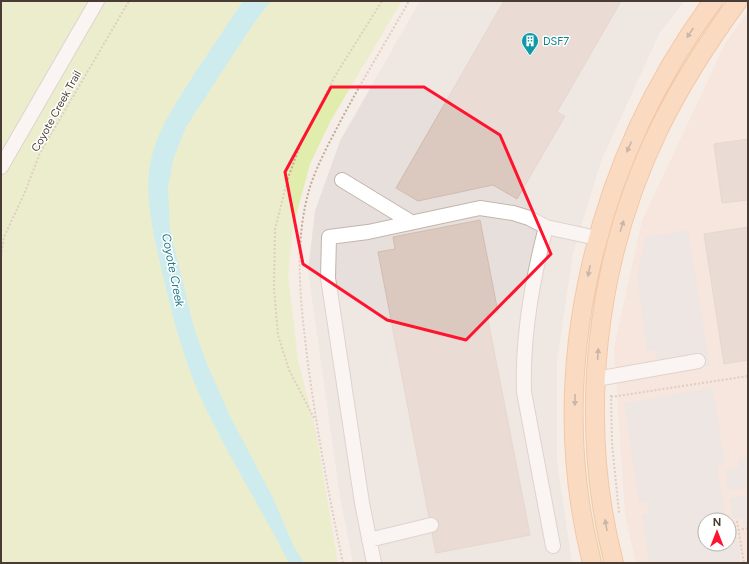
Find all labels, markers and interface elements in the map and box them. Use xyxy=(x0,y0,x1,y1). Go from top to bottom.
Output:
one-way arrow xyxy=(686,28,694,38)
building icon: DSF7 xyxy=(520,31,540,56)
place label: DSF7 xyxy=(543,35,569,48)
street label: Coyote Creek Trail xyxy=(29,68,84,154)
one-way arrow xyxy=(625,141,632,153)
one-way arrow xyxy=(619,220,625,232)
water label: Coyote Creek xyxy=(159,232,187,309)
one-way arrow xyxy=(586,265,592,277)
one-way arrow xyxy=(595,348,602,360)
one-way arrow xyxy=(572,394,578,407)
north arrow xyxy=(697,512,737,552)
text: N xyxy=(713,516,721,529)
one-way arrow xyxy=(603,519,609,531)

